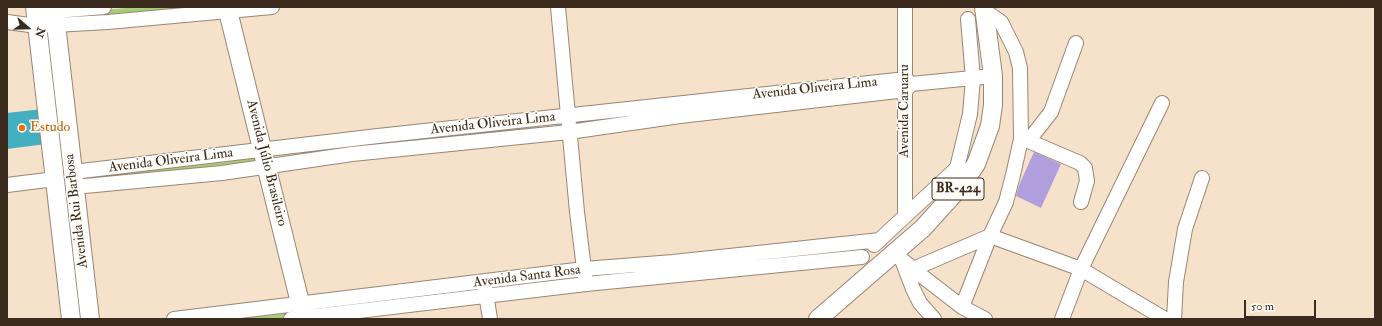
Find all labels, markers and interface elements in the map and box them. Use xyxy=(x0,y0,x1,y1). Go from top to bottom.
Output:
north arrow xyxy=(8,8,48,48)
text: N xyxy=(32,25,48,39)
street label: Avenida Caruaru xyxy=(897,64,913,158)
street label: Avenida Oliveira Lima xyxy=(752,74,878,104)
street label: Avenida Júlio Brasileiro xyxy=(242,98,290,228)
street label: Avenida Oliveira Lima xyxy=(430,109,556,139)
place label: Estudo xyxy=(30,120,70,136)
marker: Estudo xyxy=(17,123,27,133)
street label: Avenida Oliveira Lima xyxy=(108,145,234,177)
street label: Avenida Rui Barbosa xyxy=(62,153,92,269)
road number: BR-424 xyxy=(932,178,984,200)
street label: Avenida Santa Rosa xyxy=(472,262,582,292)
scale bar xyxy=(1246,292,1318,318)
text: 50 m xyxy=(1251,299,1274,314)

